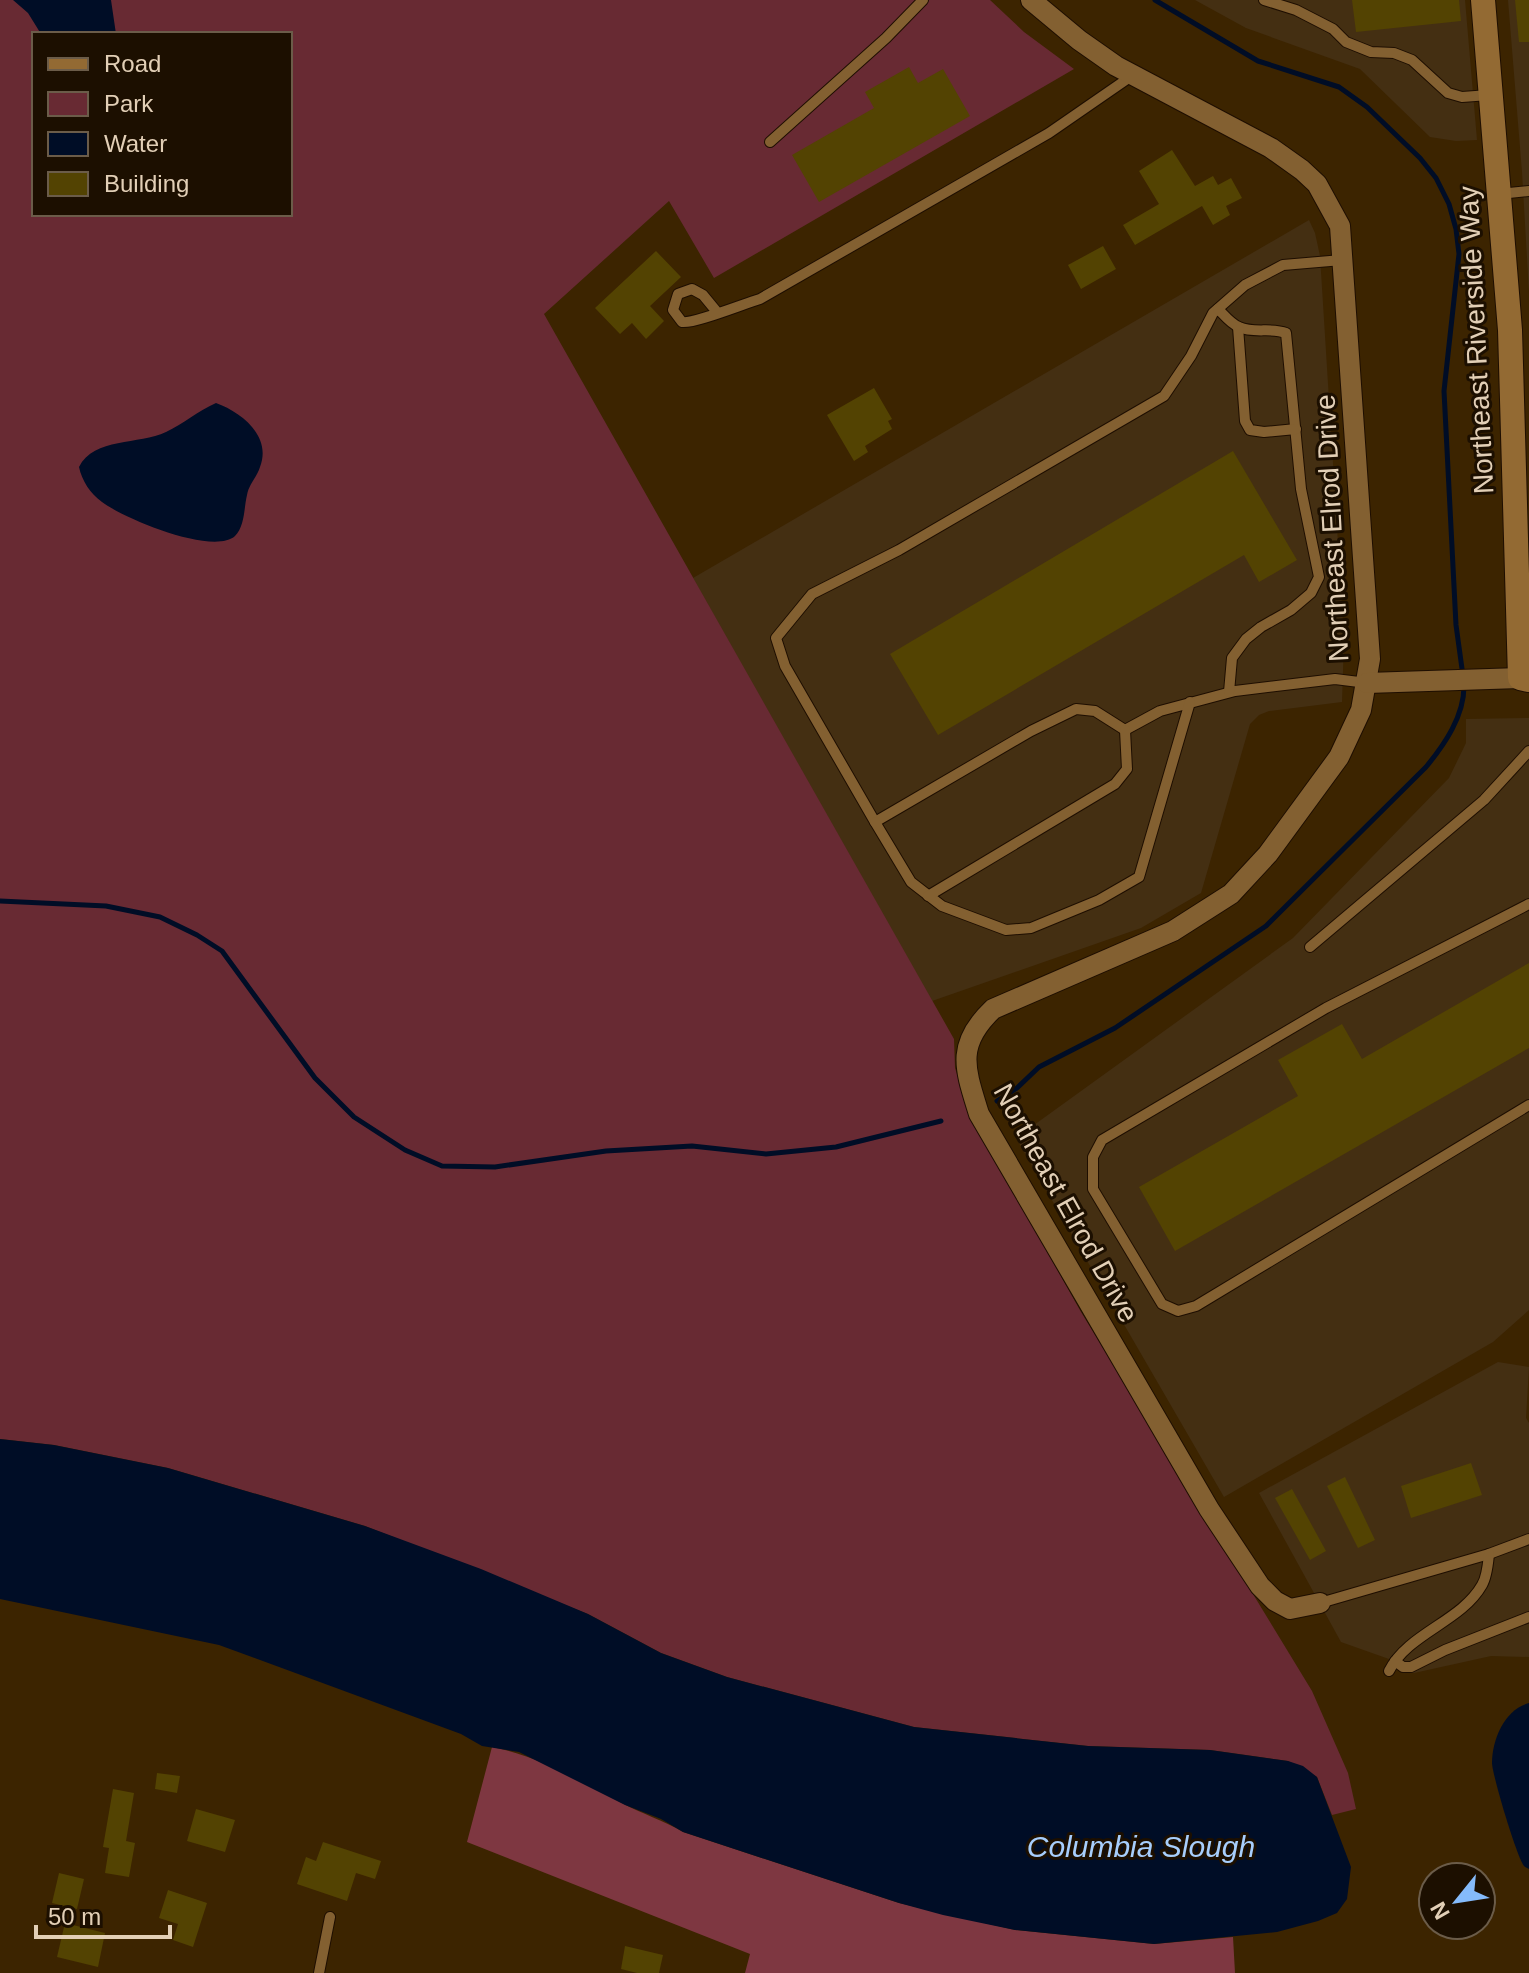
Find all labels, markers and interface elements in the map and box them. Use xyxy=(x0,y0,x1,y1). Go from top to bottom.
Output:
legend xyxy=(32,32,292,216)
text: Road xyxy=(104,50,161,77)
text: Park xyxy=(104,90,154,117)
text: Water xyxy=(104,130,167,157)
text: Building xyxy=(104,170,189,197)
street label: Northeast Riverside Way xyxy=(1452,185,1500,495)
street label: Northeast Elrod Drive xyxy=(1310,394,1354,662)
street label: Northeast Elrod Drive xyxy=(988,1078,1144,1328)
water label: Columbia Slough xyxy=(1027,1830,1255,1863)
north arrow xyxy=(1417,1861,1497,1941)
scale bar xyxy=(36,1889,170,1939)
text: N xyxy=(1425,1898,1455,1924)
text: 50 m xyxy=(48,1903,101,1930)

